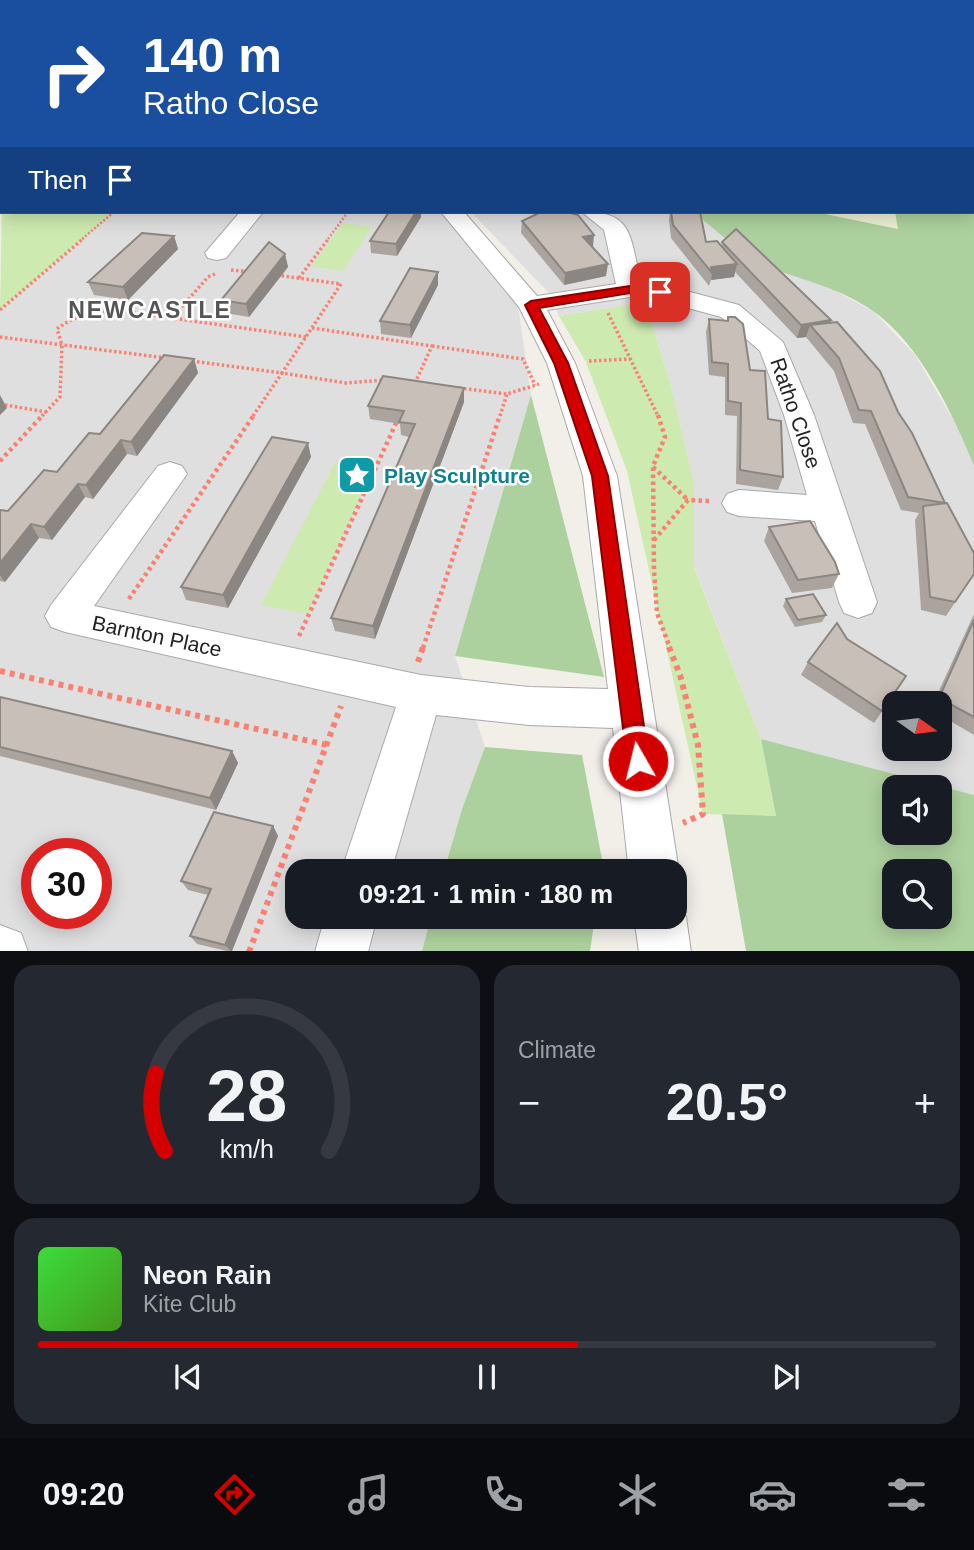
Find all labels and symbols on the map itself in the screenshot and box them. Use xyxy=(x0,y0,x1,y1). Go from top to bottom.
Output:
pin xyxy=(630,262,690,322)
district label: NEWCASTLE xyxy=(68,297,232,323)
street label: Ratho Close xyxy=(766,355,826,471)
place icon: Play Sculpture xyxy=(336,454,378,496)
place label: Play Sculpture xyxy=(384,464,530,487)
street label: Barnton Place xyxy=(90,611,224,661)
north arrow xyxy=(882,691,952,761)
position arrow xyxy=(601,724,675,798)
speed limit sign: 30 xyxy=(21,838,112,929)

